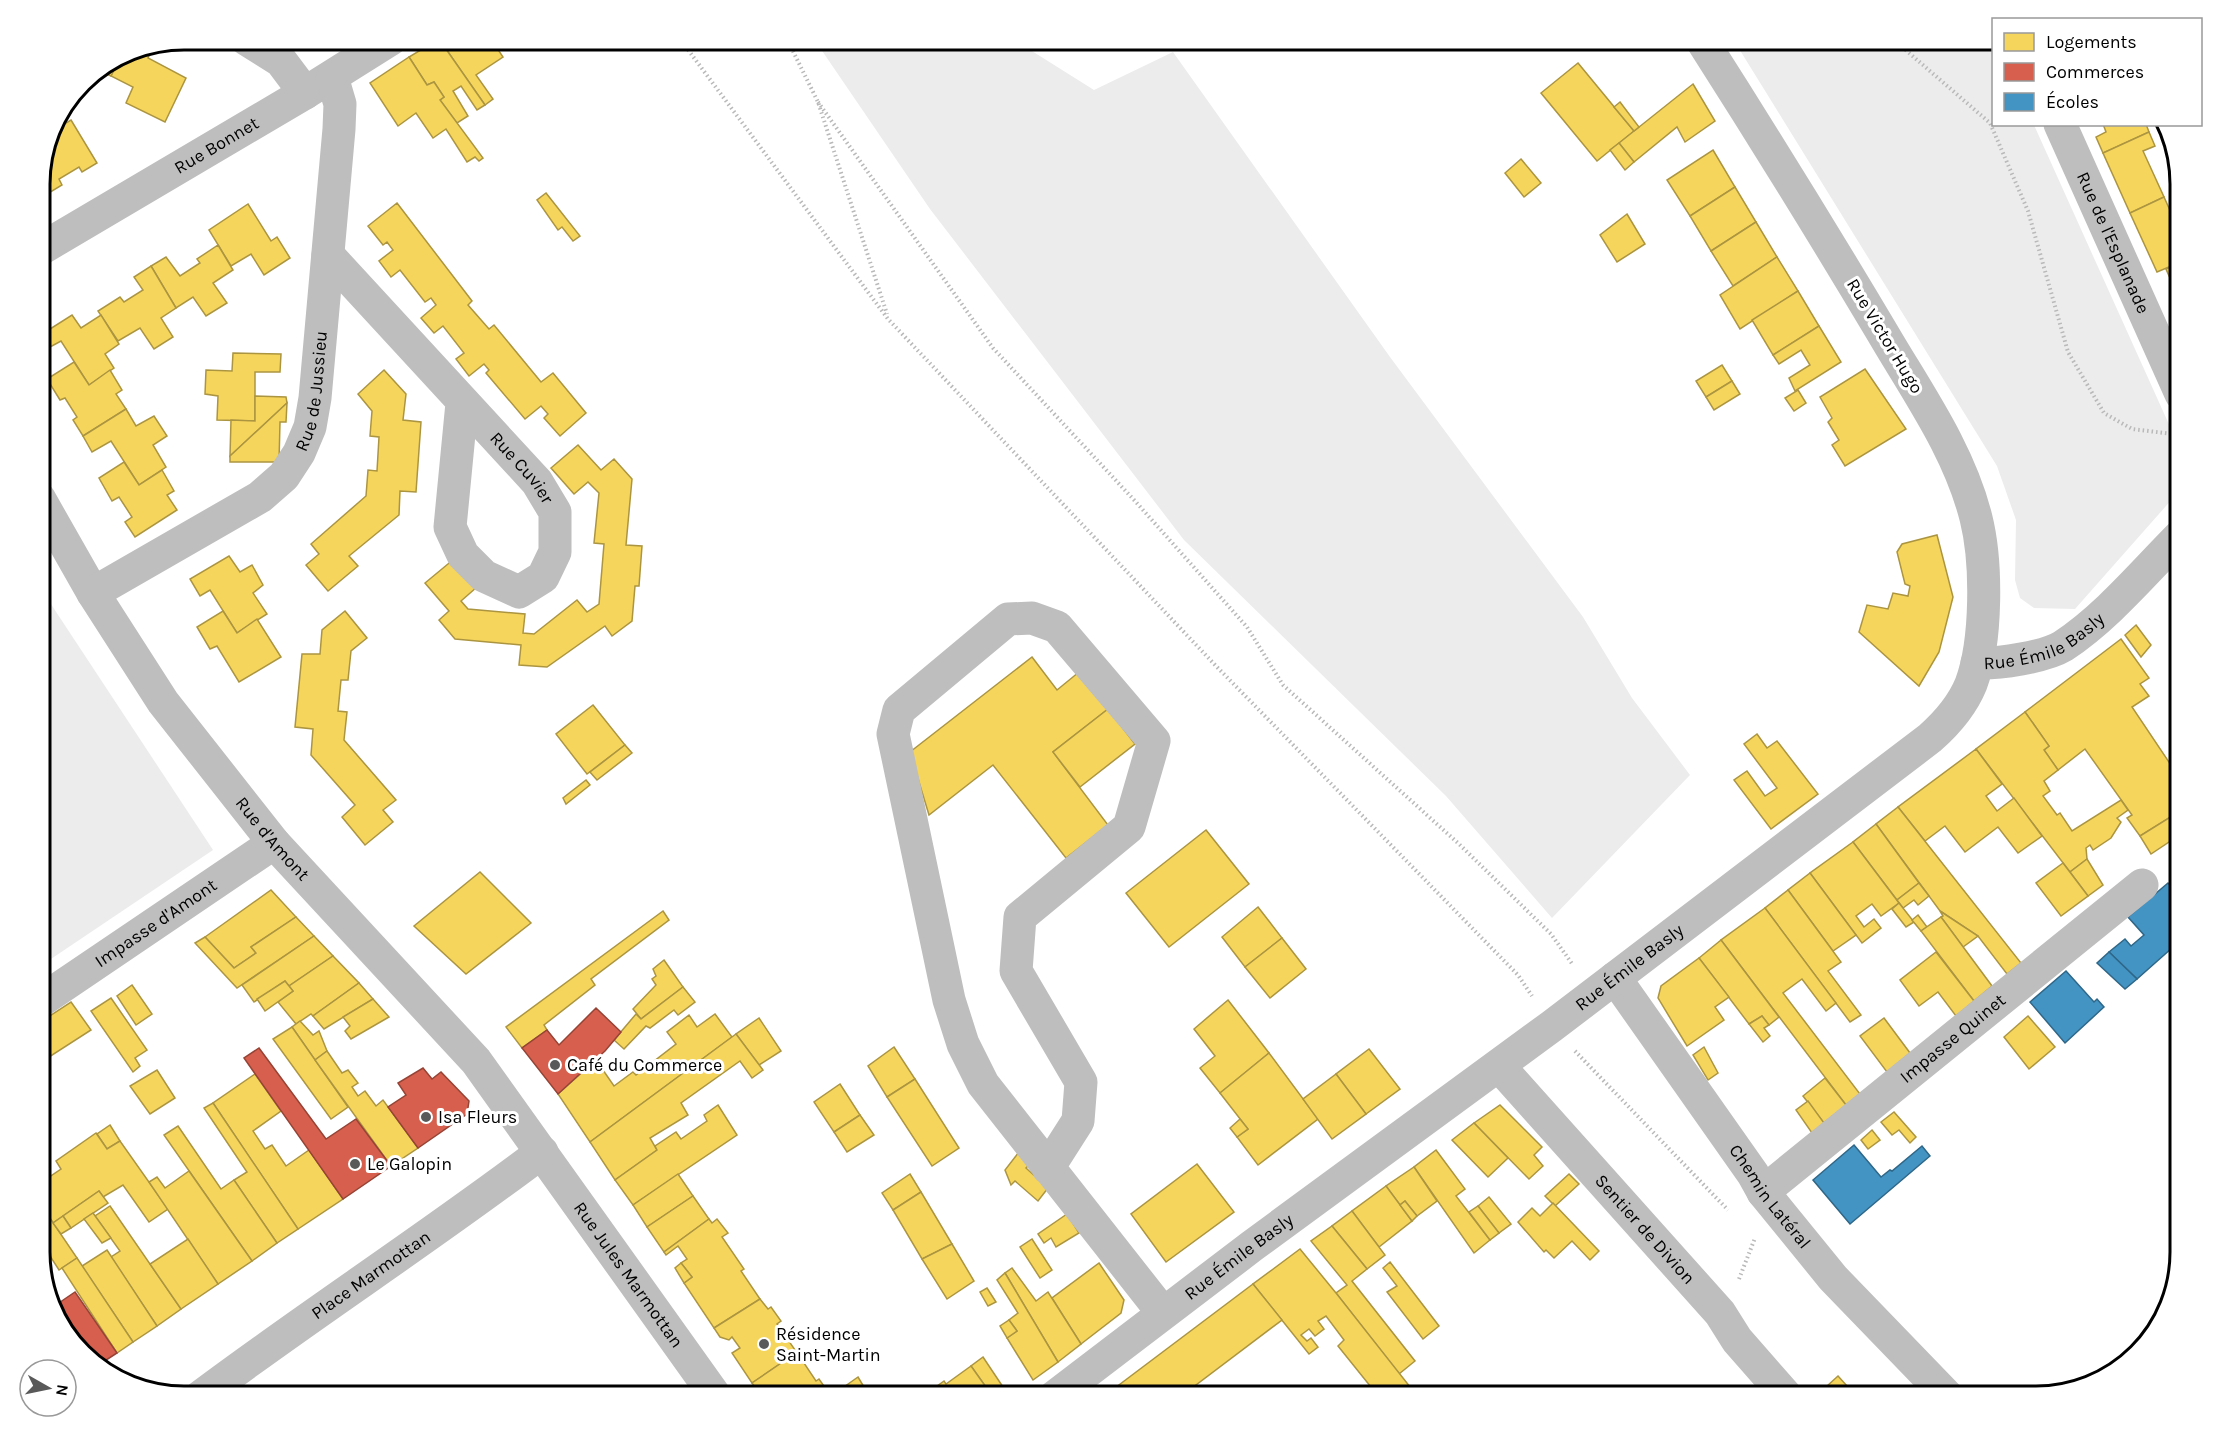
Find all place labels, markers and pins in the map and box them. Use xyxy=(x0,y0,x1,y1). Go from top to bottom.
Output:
place label: Café du Commerce xyxy=(567,1054,722,1076)
marker: Café du Commerce xyxy=(548,1058,562,1072)
place label: Isa Fleurs xyxy=(438,1106,517,1128)
marker: Isa Fleurs xyxy=(419,1110,433,1124)
place label: Le Galopin xyxy=(367,1153,452,1175)
marker: Le Galopin xyxy=(348,1157,362,1171)
place label: Résidence Saint-Martin xyxy=(776,1323,881,1366)
marker: Résidence Saint-Martin xyxy=(757,1337,771,1351)

